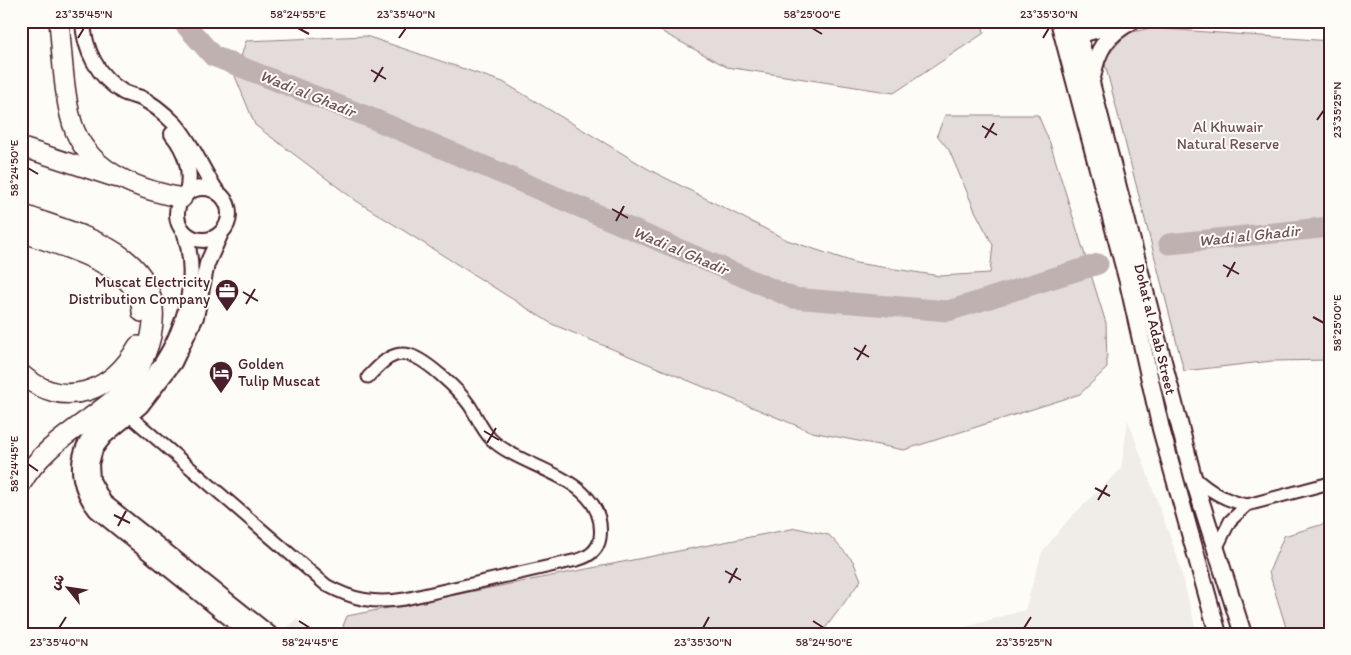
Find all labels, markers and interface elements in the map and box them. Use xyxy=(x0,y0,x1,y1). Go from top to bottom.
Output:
text: 23°35'45"N xyxy=(55,7,113,21)
text: 58°24'55"E xyxy=(270,7,326,21)
text: 23°35'40"N xyxy=(377,7,435,21)
text: 58°25'00"E xyxy=(783,7,841,21)
text: 23°35'30"N xyxy=(1020,7,1078,21)
water label: Wadi al Ghadir xyxy=(257,66,360,122)
text: 23°35'25"N xyxy=(1330,82,1344,138)
park label: Al Khuwair Natural Reserve xyxy=(1177,118,1279,153)
text: 58°24'50"E xyxy=(7,139,21,196)
water label: Wadi al Ghadir xyxy=(1198,221,1302,250)
water label: Wadi al Ghadir xyxy=(630,222,733,280)
street label: Dohat al Adab Street xyxy=(1130,262,1180,397)
place label: Muscat Electricity Distribution Company xyxy=(68,273,210,308)
office icon: Muscat Electricity Distribution Company xyxy=(214,278,240,312)
text: 58°25'00"E xyxy=(1330,294,1344,352)
place label: Golden Tulip Muscat xyxy=(238,355,321,390)
hotel icon: Golden Tulip Muscat xyxy=(208,360,234,394)
text: 58°24'45"E xyxy=(7,435,21,492)
north arrow xyxy=(42,562,92,612)
text: ش xyxy=(46,571,68,593)
text: 23°35'40"N xyxy=(30,635,88,649)
text: 58°24'45"E xyxy=(282,635,339,649)
text: 23°35'30"N xyxy=(674,635,732,649)
text: 58°24'50"E xyxy=(796,635,853,649)
text: 23°35'25"N xyxy=(996,635,1052,649)

